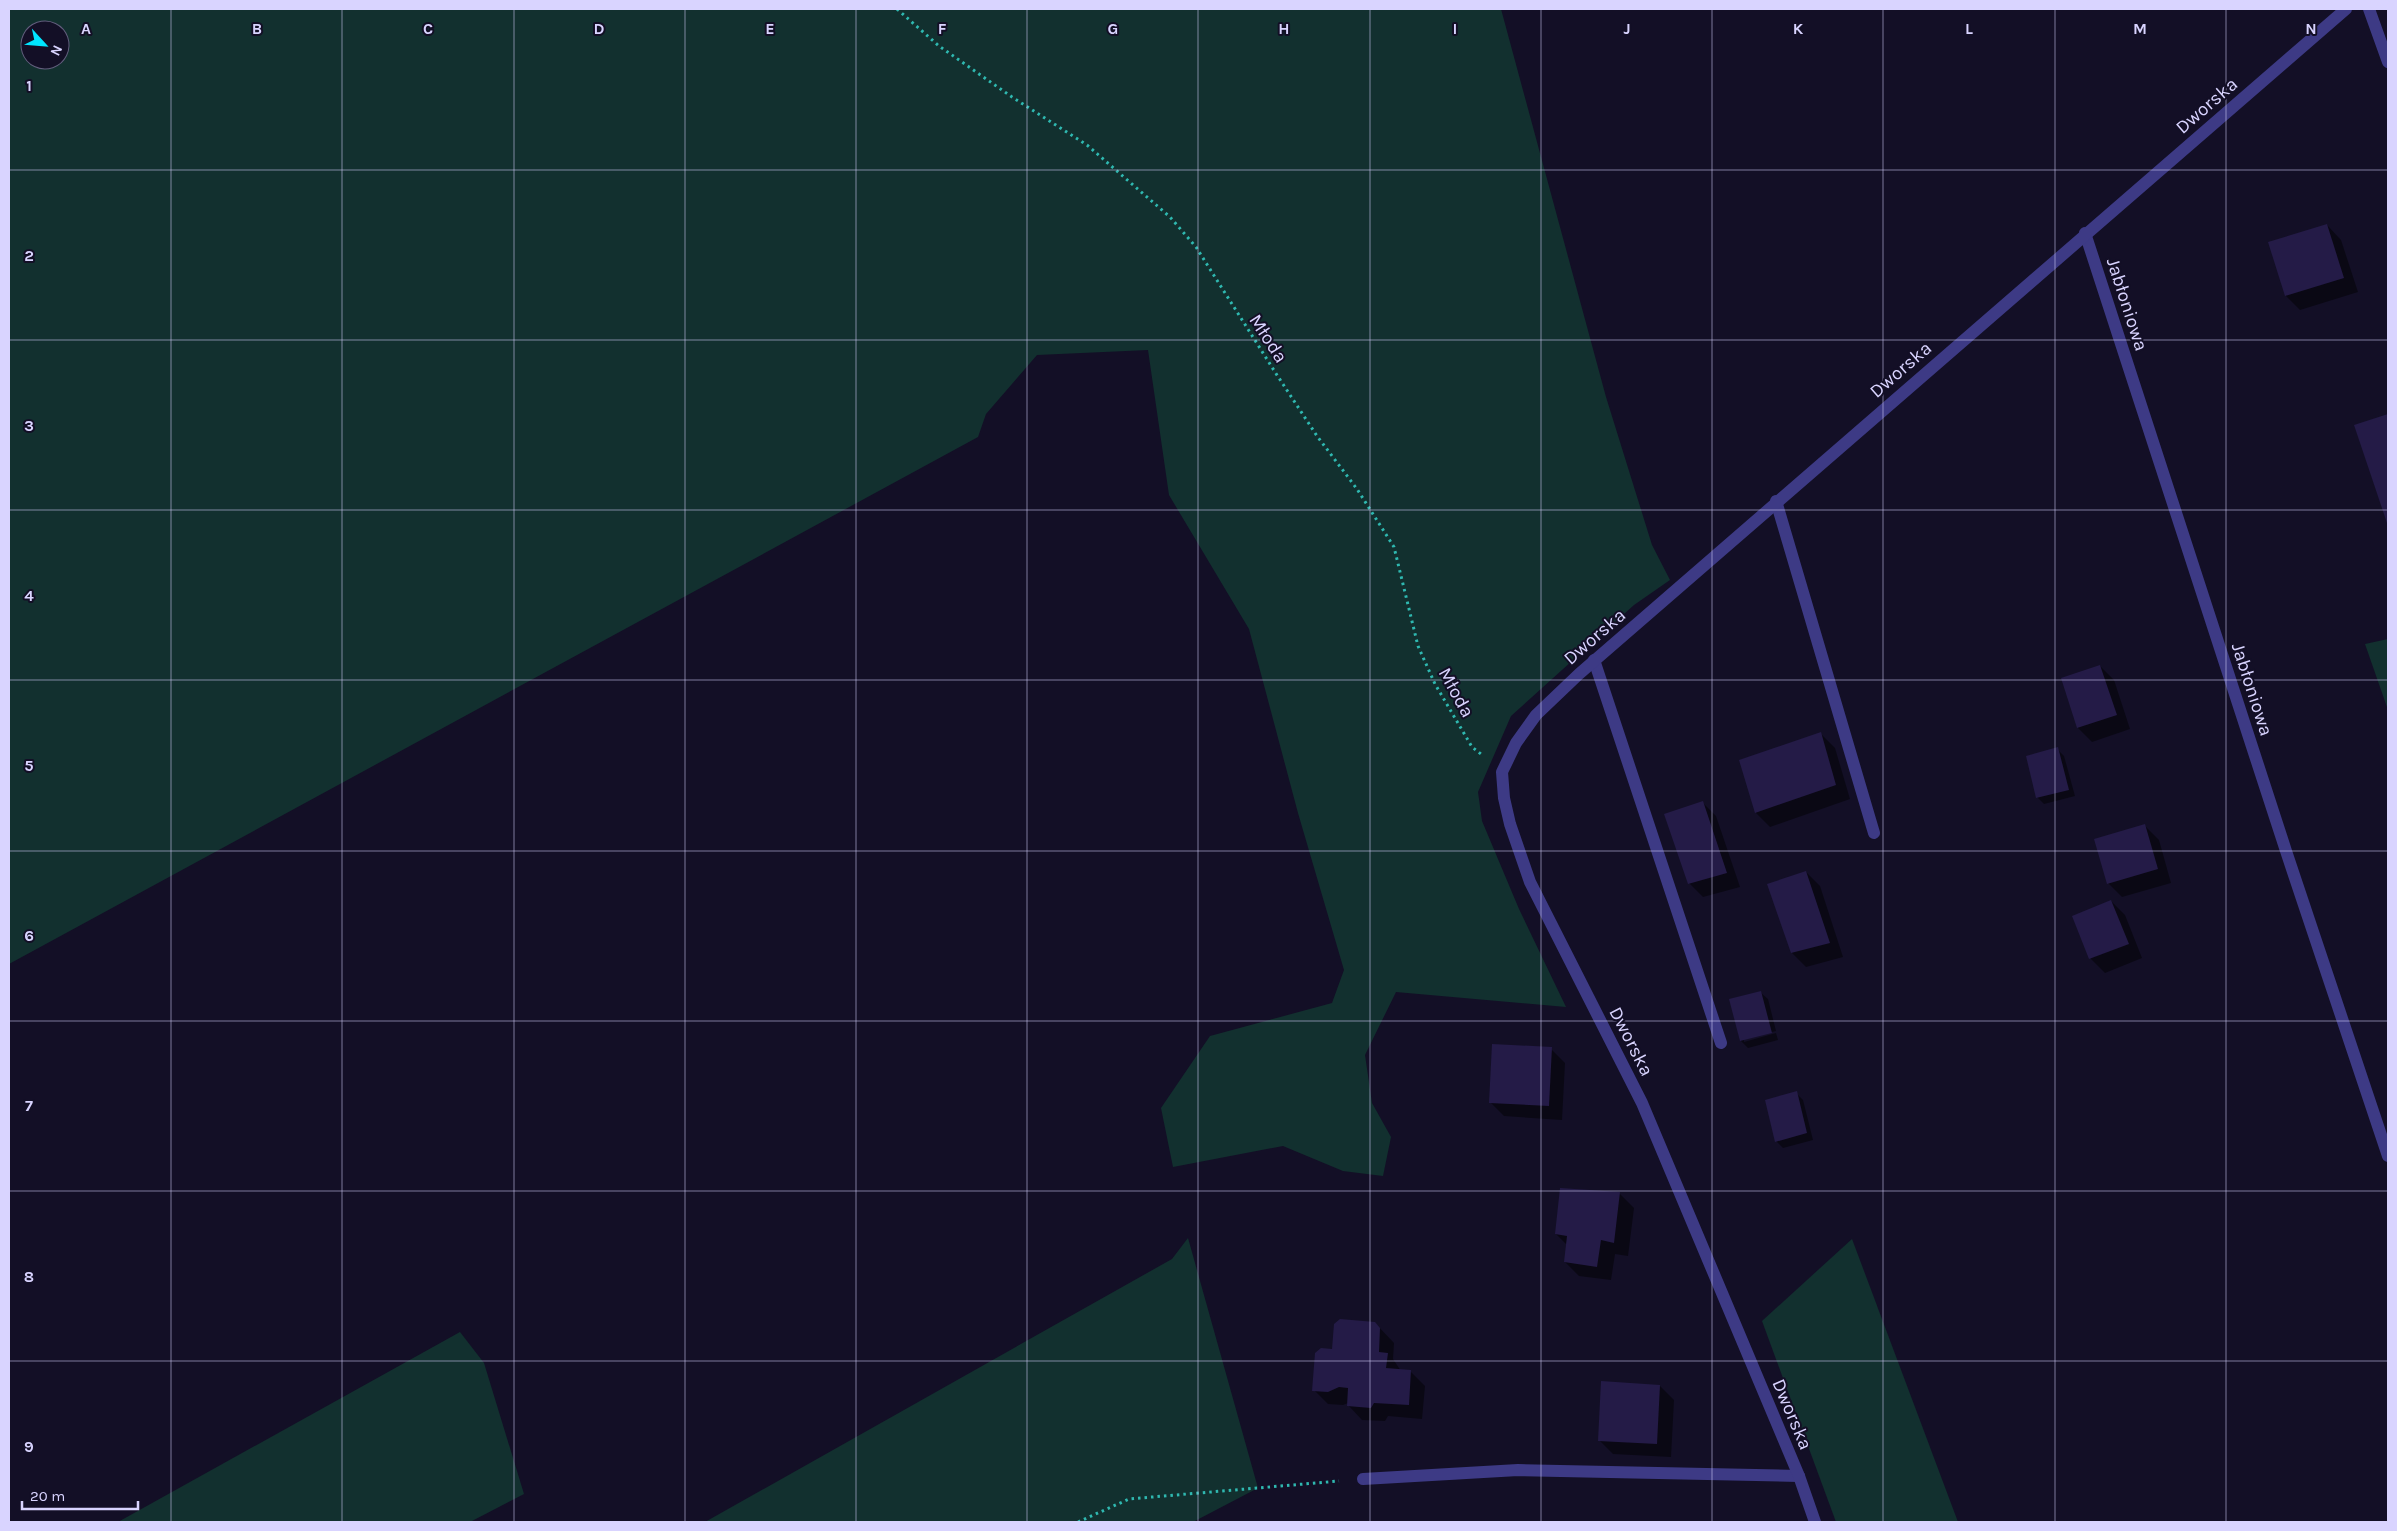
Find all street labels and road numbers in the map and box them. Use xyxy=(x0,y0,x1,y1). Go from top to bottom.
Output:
street label: Dworska xyxy=(2171,73,2242,139)
street label: Jabłoniowa xyxy=(2102,255,2152,354)
street label: Młoda xyxy=(1244,310,1292,367)
street label: Dworska xyxy=(1865,337,1936,403)
street label: Dworska xyxy=(1559,604,1630,670)
street label: Jabłoniowa xyxy=(2227,640,2277,739)
street label: Młoda xyxy=(1434,664,1479,721)
street label: Dworska xyxy=(1604,1003,1658,1080)
street label: Dworska xyxy=(1767,1376,1817,1453)

